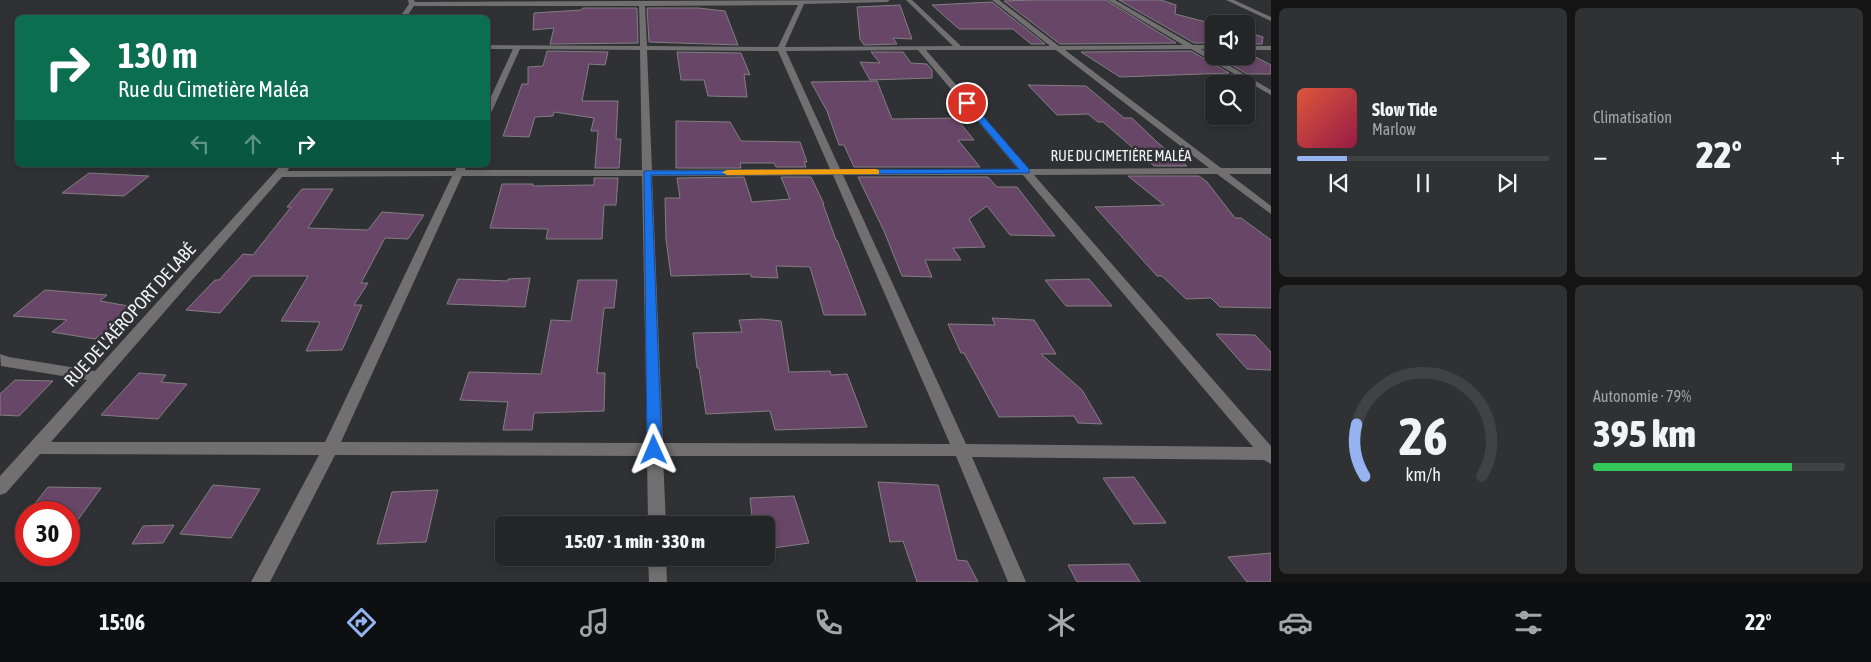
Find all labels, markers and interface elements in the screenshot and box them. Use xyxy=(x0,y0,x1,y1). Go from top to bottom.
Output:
map controls xyxy=(1205,15,1255,125)
button: sound xyxy=(1205,15,1255,65)
icon: right xyxy=(35,35,100,100)
text: 130 m xyxy=(118,35,197,75)
button: search xyxy=(1205,75,1255,125)
text: Rue du Cimetière Maléa xyxy=(118,76,309,102)
pin xyxy=(946,82,988,124)
icon: arrive xyxy=(953,89,981,117)
text: Slow Tide xyxy=(1372,98,1437,120)
text: Climatisation xyxy=(1593,108,1672,126)
text: Marlow xyxy=(1372,120,1416,138)
icon: left xyxy=(186,130,214,158)
icon: ahead xyxy=(239,130,267,158)
icon: right xyxy=(292,130,320,158)
text: 22° xyxy=(1696,133,1742,176)
text: − xyxy=(1593,139,1608,171)
text: + xyxy=(1830,139,1845,171)
street label: RUE DU CIMETIÈRE MALÉA xyxy=(1051,147,1192,164)
icon: previous xyxy=(1325,169,1353,197)
icon: pause xyxy=(1409,169,1437,197)
icon: next xyxy=(1493,169,1521,197)
street label: RUE DE L'AÉROPORT DE LABÉ xyxy=(60,238,200,391)
text: Autonomie · 79% xyxy=(1593,387,1691,405)
text: 26 xyxy=(1399,406,1447,466)
text: 395 km xyxy=(1593,412,1696,455)
position arrow xyxy=(627,423,679,475)
text: km/h xyxy=(1405,464,1441,485)
speed limit sign: 30 xyxy=(15,501,80,566)
text: 15:07 · 1 min · 330 m xyxy=(565,530,705,552)
icon: directions xyxy=(344,605,379,640)
icon: music xyxy=(577,605,612,640)
icon: phone xyxy=(811,605,846,640)
icon: climate xyxy=(1044,605,1079,640)
icon: car xyxy=(1278,605,1313,640)
icon: filters xyxy=(1511,605,1546,640)
text: 15:06 xyxy=(99,609,145,635)
text: 22° xyxy=(1745,609,1772,635)

